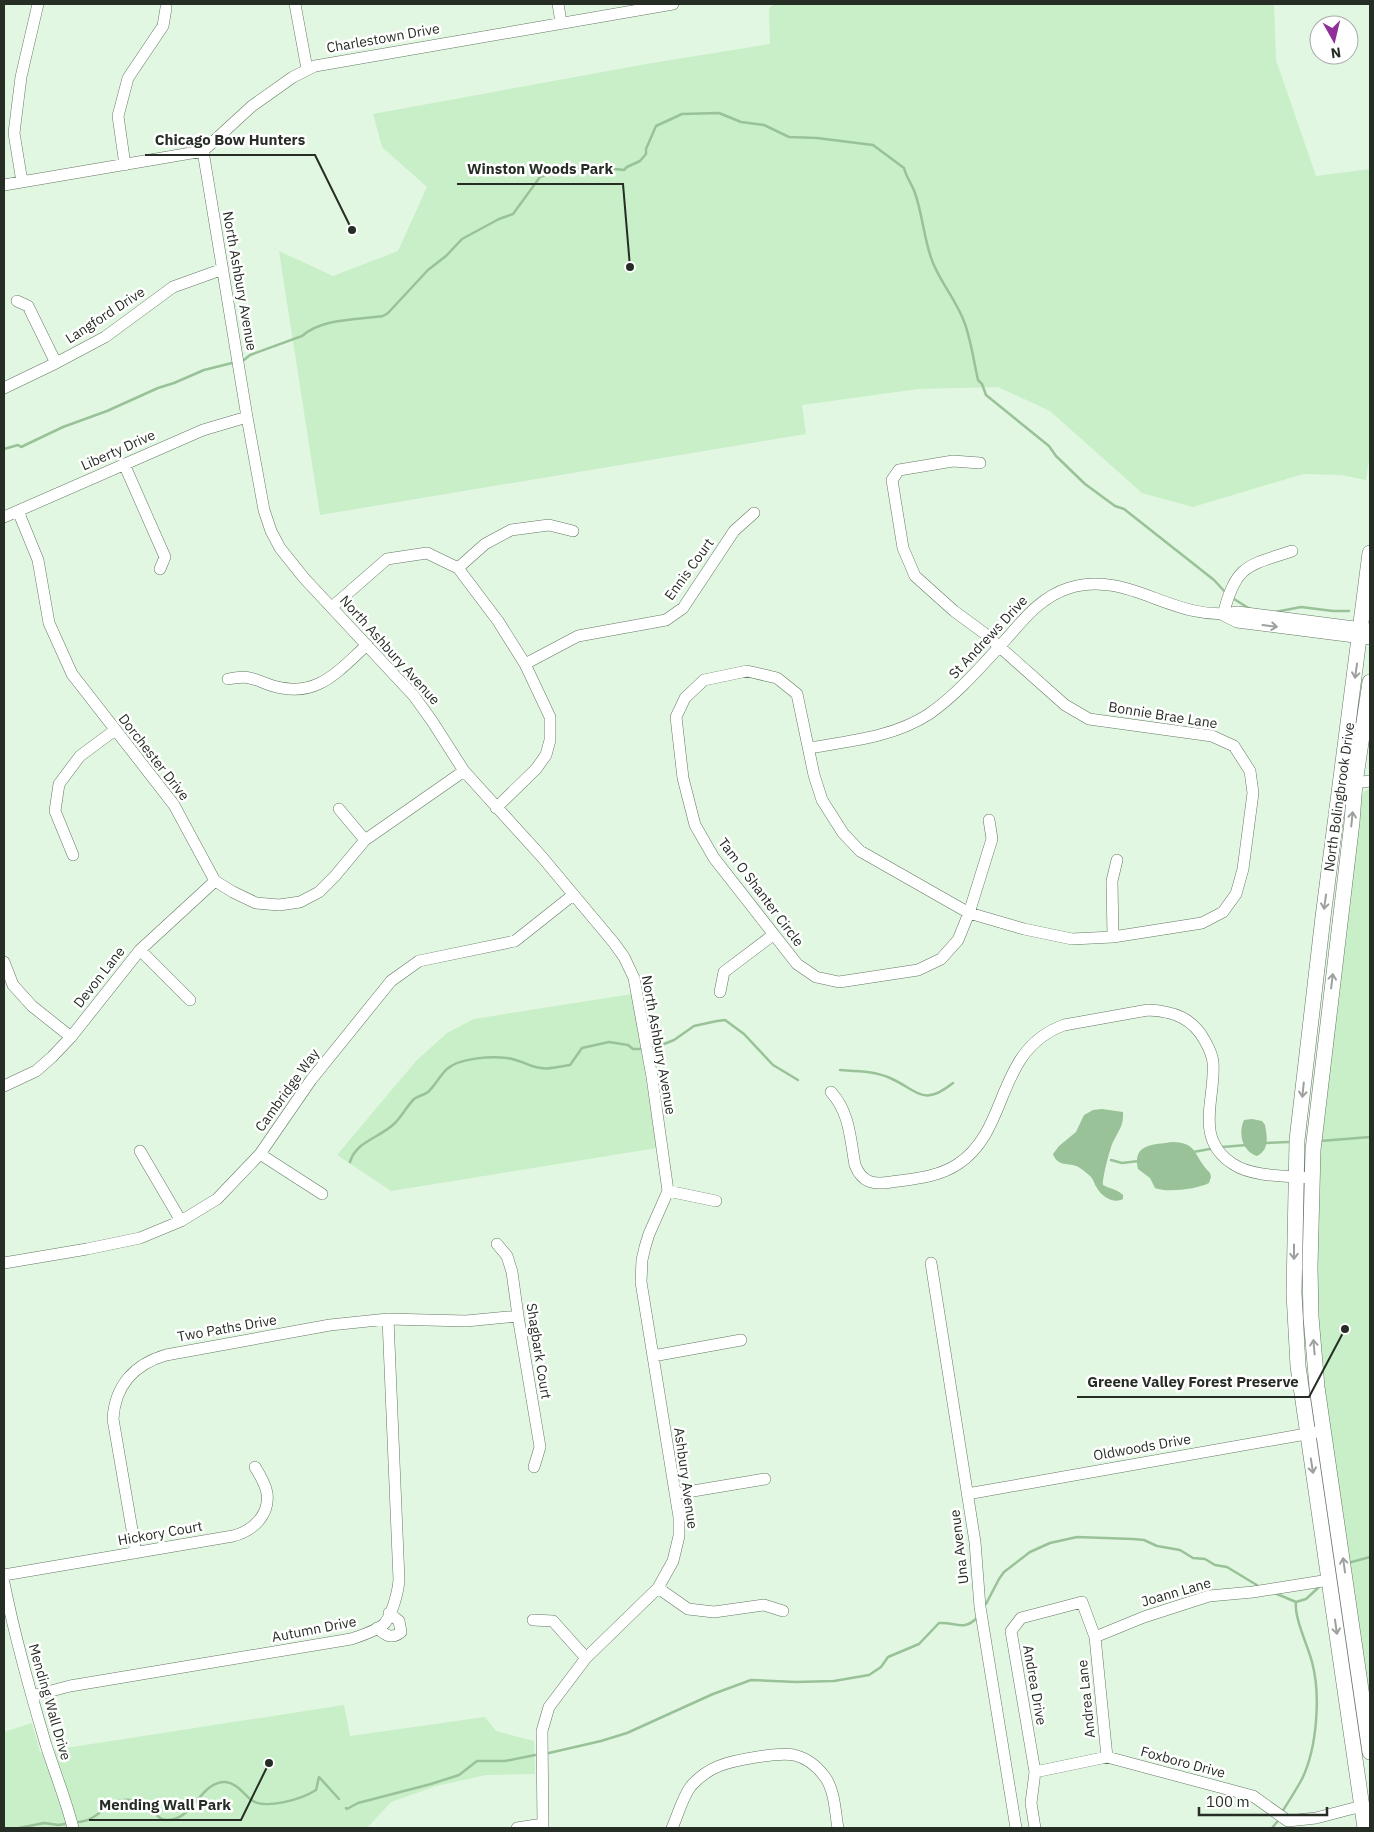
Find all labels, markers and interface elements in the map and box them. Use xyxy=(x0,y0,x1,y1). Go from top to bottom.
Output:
north arrow xyxy=(1309,15,1359,65)
street label: Charlestown Drive xyxy=(325,19,441,57)
text: N xyxy=(1330,43,1342,62)
callout: Chicago Bow Hunters xyxy=(145,125,315,155)
text: Chicago Bow Hunters xyxy=(155,130,306,149)
callout: Winston Woods Park xyxy=(457,154,623,184)
text: Winston Woods Park xyxy=(467,159,613,178)
street label: North Ashbury Avenue xyxy=(219,210,261,352)
street label: Langford Drive xyxy=(62,282,148,347)
street label: Liberty Drive xyxy=(78,426,158,474)
street label: Ennis Court xyxy=(660,534,718,604)
street label: North Ashbury Avenue xyxy=(336,591,444,709)
street label: St Andrews Drive xyxy=(945,591,1031,682)
one-way arrow xyxy=(1262,621,1278,631)
one-way arrow xyxy=(1351,662,1361,678)
street label: Bonnie Brae Lane xyxy=(1107,697,1219,733)
street label: Dorchester Drive xyxy=(115,710,194,804)
street label: North Bolingbrook Drive xyxy=(1320,721,1358,873)
one-way arrow xyxy=(1347,812,1357,828)
street label: Tam O Shanter Circle xyxy=(714,834,808,950)
one-way arrow xyxy=(1320,894,1330,910)
street label: Devon Lane xyxy=(69,942,129,1011)
one-way arrow xyxy=(1327,973,1337,989)
street label: North Ashbury Avenue xyxy=(638,974,680,1116)
street label: Cambridge Way xyxy=(251,1045,323,1135)
one-way arrow xyxy=(1298,1082,1308,1098)
one-way arrow xyxy=(1289,1244,1299,1260)
street label: Shagbark Court xyxy=(523,1302,555,1400)
street label: Two Paths Drive xyxy=(176,1310,278,1346)
one-way arrow xyxy=(1309,1340,1319,1356)
callout: Greene Valley Forest Preserve xyxy=(1077,1367,1309,1397)
text: Greene Valley Forest Preserve xyxy=(1087,1372,1299,1391)
street label: Ashbury Avenue xyxy=(670,1426,702,1530)
street label: Oldwoods Drive xyxy=(1092,1429,1193,1464)
one-way arrow xyxy=(1307,1458,1317,1474)
street label: Una Avenue xyxy=(945,1508,973,1585)
street label: Hickory Court xyxy=(116,1517,204,1549)
one-way arrow xyxy=(1338,1558,1348,1574)
street label: Joann Lane xyxy=(1139,1573,1213,1611)
street label: Autumn Drive xyxy=(270,1612,358,1646)
one-way arrow xyxy=(1331,1619,1341,1635)
street label: Mending Wall Drive xyxy=(25,1642,75,1763)
street label: Andrea Drive xyxy=(1019,1644,1051,1727)
street label: Andrea Lane xyxy=(1073,1659,1099,1739)
street label: Foxboro Drive xyxy=(1139,1742,1228,1782)
scale bar xyxy=(1199,1784,1326,1816)
callout: Mending Wall Park xyxy=(89,1790,241,1820)
text: 100 m xyxy=(1206,1792,1250,1811)
text: Mending Wall Park xyxy=(99,1795,231,1814)

